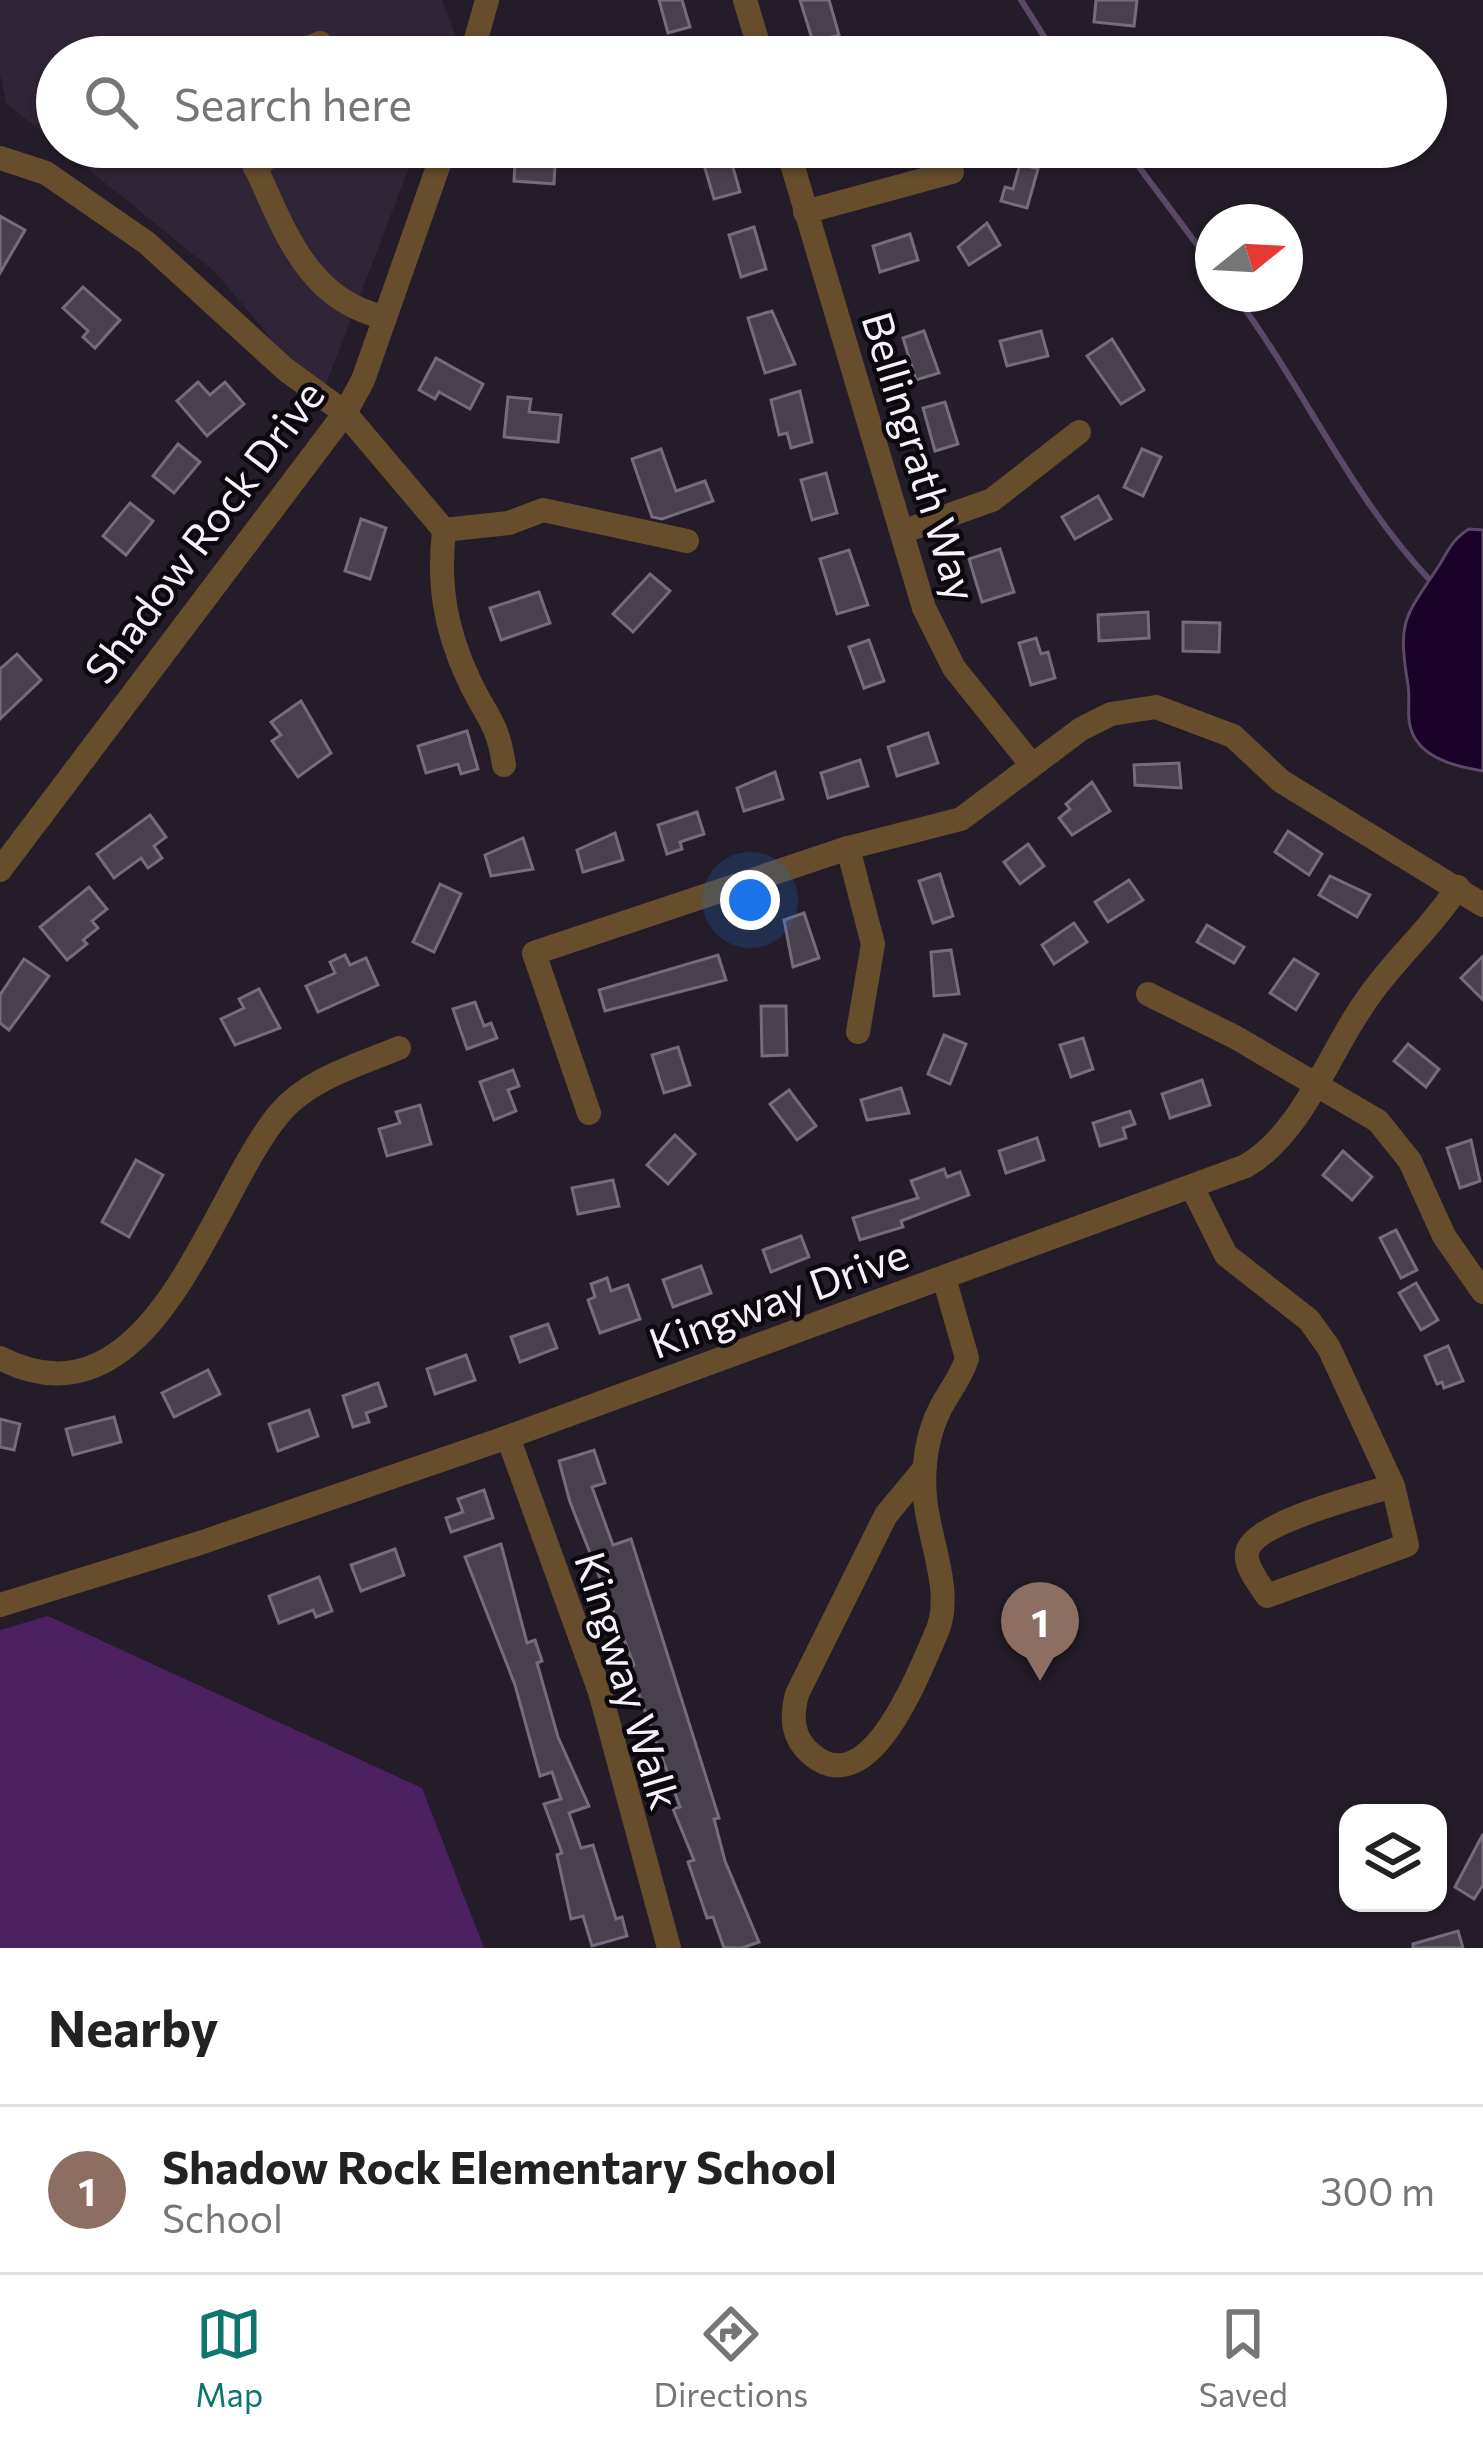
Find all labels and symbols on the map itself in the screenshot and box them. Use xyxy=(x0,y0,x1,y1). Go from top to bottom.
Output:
north arrow xyxy=(1195,204,1303,312)
street label: Bellingrath Way xyxy=(852,305,990,607)
street label: Shadow Rock Drive xyxy=(72,369,334,693)
your location xyxy=(720,870,780,930)
street label: Kingway Drive xyxy=(641,1226,915,1368)
street label: Kingway Walk xyxy=(565,1545,693,1815)
pin: 1 xyxy=(1001,1582,1079,1681)

